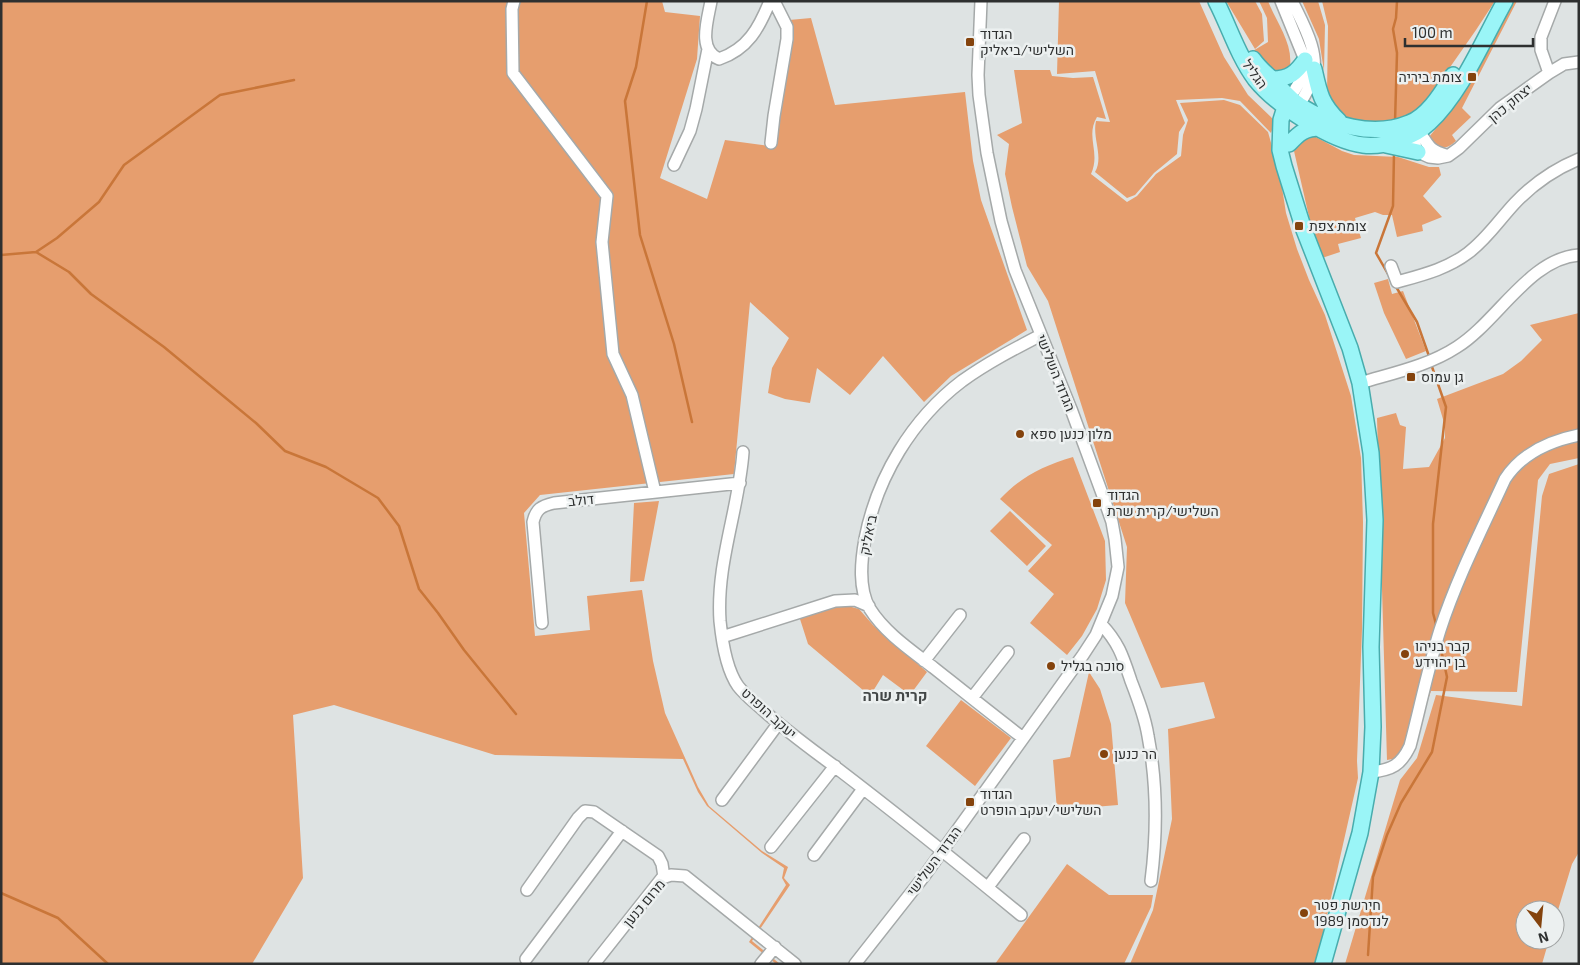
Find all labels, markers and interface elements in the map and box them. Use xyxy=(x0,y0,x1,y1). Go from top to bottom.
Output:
scale bar xyxy=(1405,15,1532,47)
text: 100 m xyxy=(1412,23,1453,41)
place label: הגדוד השלישי/ביאליק xyxy=(980,25,1074,58)
marker: הגדוד השלישי/ביאליק xyxy=(964,36,976,48)
street label: הגליל xyxy=(1239,56,1272,92)
place label: צומת ביריה xyxy=(1399,68,1462,85)
marker: צומת ביריה xyxy=(1466,71,1478,83)
street label: יצחק כהן xyxy=(1484,80,1535,126)
place label: צומת צפת xyxy=(1309,217,1367,234)
marker: צומת צפת xyxy=(1293,220,1305,232)
street label: הגדוד השלישי xyxy=(1033,332,1080,414)
place label: גן עמוס xyxy=(1421,368,1464,385)
marker: גן עמוס xyxy=(1405,371,1417,383)
place label: מלון כנען ספא xyxy=(1030,425,1112,442)
marker: מלון כנען ספא xyxy=(1014,428,1026,440)
place label: הגדוד השלישי/קרית שרת xyxy=(1107,486,1219,519)
street label: דולב xyxy=(567,490,595,509)
marker: הגדוד השלישי/קרית שרת xyxy=(1091,497,1103,509)
street label: ביאליק xyxy=(855,513,880,557)
place label: קבר בניהו בן יהוידע xyxy=(1415,637,1470,670)
marker: קבר בניהו בן יהוידע xyxy=(1399,648,1411,660)
place label: סוכה בגליל xyxy=(1061,657,1124,674)
marker: סוכה בגליל xyxy=(1045,660,1057,672)
street label: יעקב הופרט xyxy=(738,684,800,742)
district label: קרית שרה xyxy=(863,686,927,704)
place label: הר כנען xyxy=(1114,745,1157,762)
marker: הר כנען xyxy=(1098,748,1110,760)
place label: הגדוד השלישי/יעקב הופרט xyxy=(980,785,1102,818)
marker: הגדוד השלישי/יעקב הופרט xyxy=(964,796,976,808)
street label: הגדוד השלישי xyxy=(903,823,964,899)
street label: מרום כנען xyxy=(619,876,668,930)
place label: חירשת פטר לנדסמן 1989 xyxy=(1314,896,1389,929)
north arrow xyxy=(1515,900,1565,950)
marker: חירשת פטר לנדסמן 1989 xyxy=(1298,907,1310,919)
text: N xyxy=(1537,928,1551,948)

